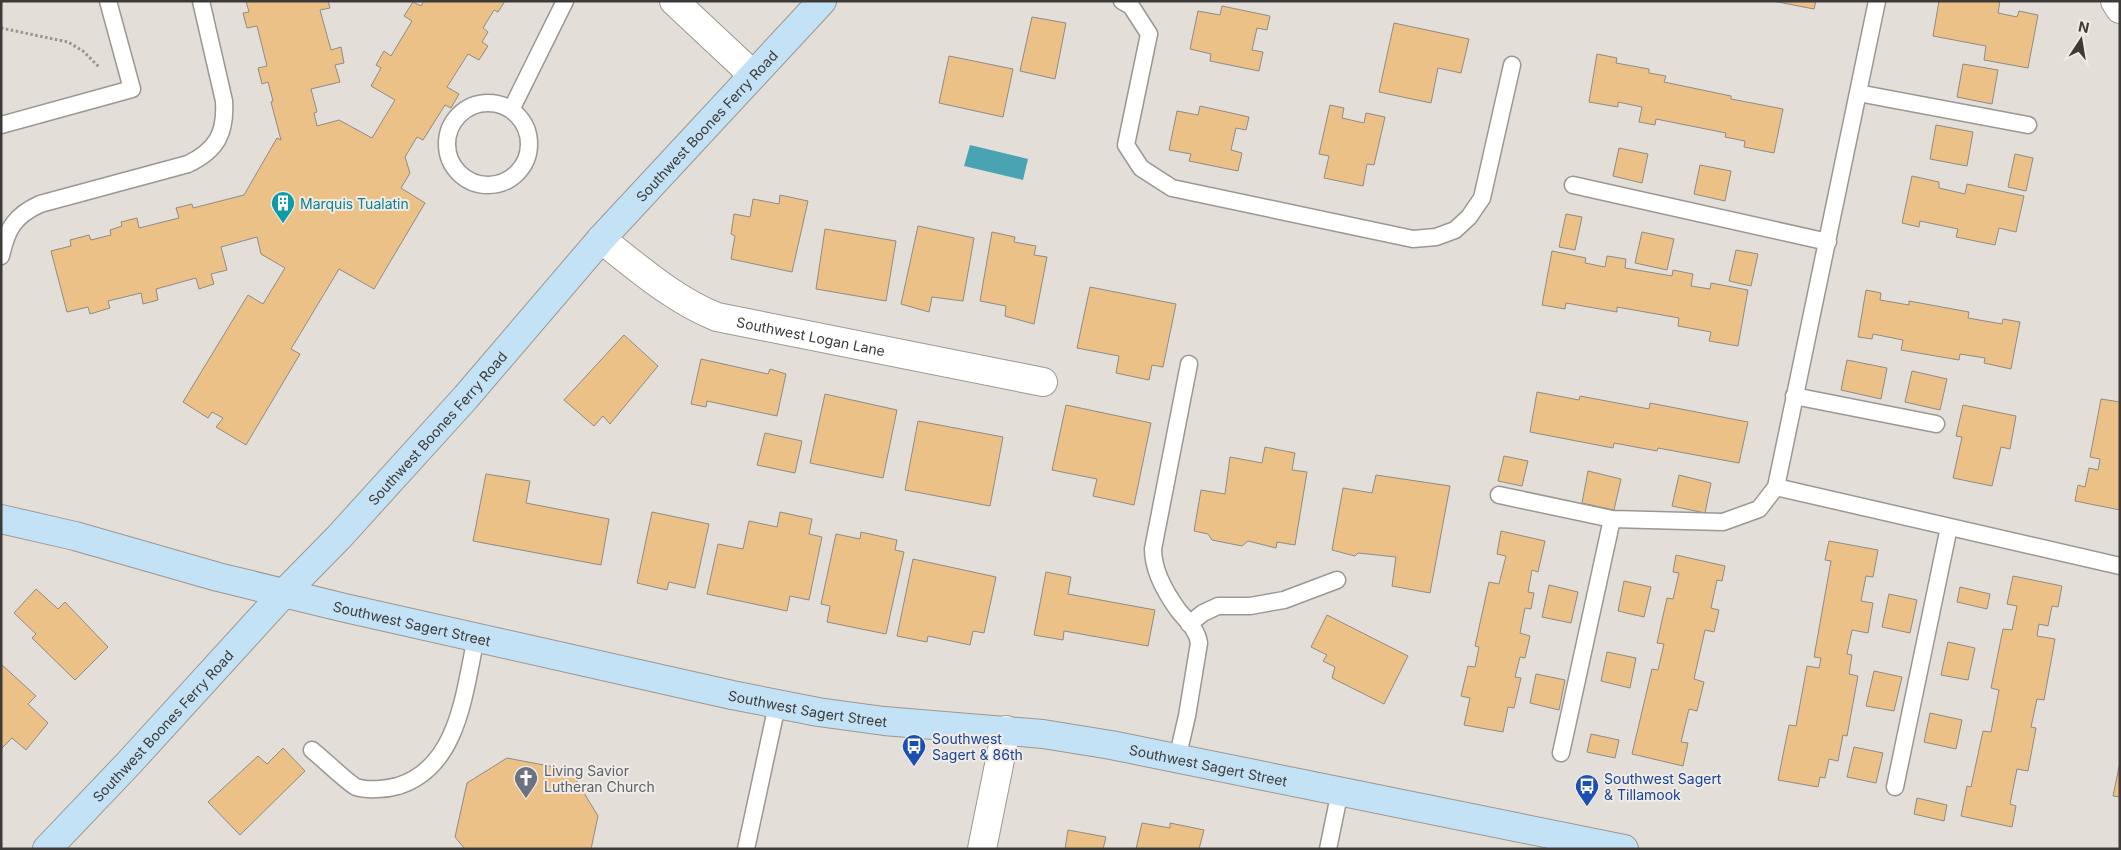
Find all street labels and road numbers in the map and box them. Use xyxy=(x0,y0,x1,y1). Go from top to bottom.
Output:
street label: Southwest Boones Ferry Road xyxy=(632,46,781,205)
street label: Southwest Logan Lane xyxy=(735,313,887,359)
street label: Southwest Boones Ferry Road xyxy=(364,348,510,508)
street label: Southwest Sagert Street xyxy=(331,597,493,649)
street label: Southwest Boones Ferry Road xyxy=(88,646,236,805)
street label: Southwest Sagert Street xyxy=(727,686,888,730)
street label: Southwest Sagert Street xyxy=(1128,740,1289,789)

